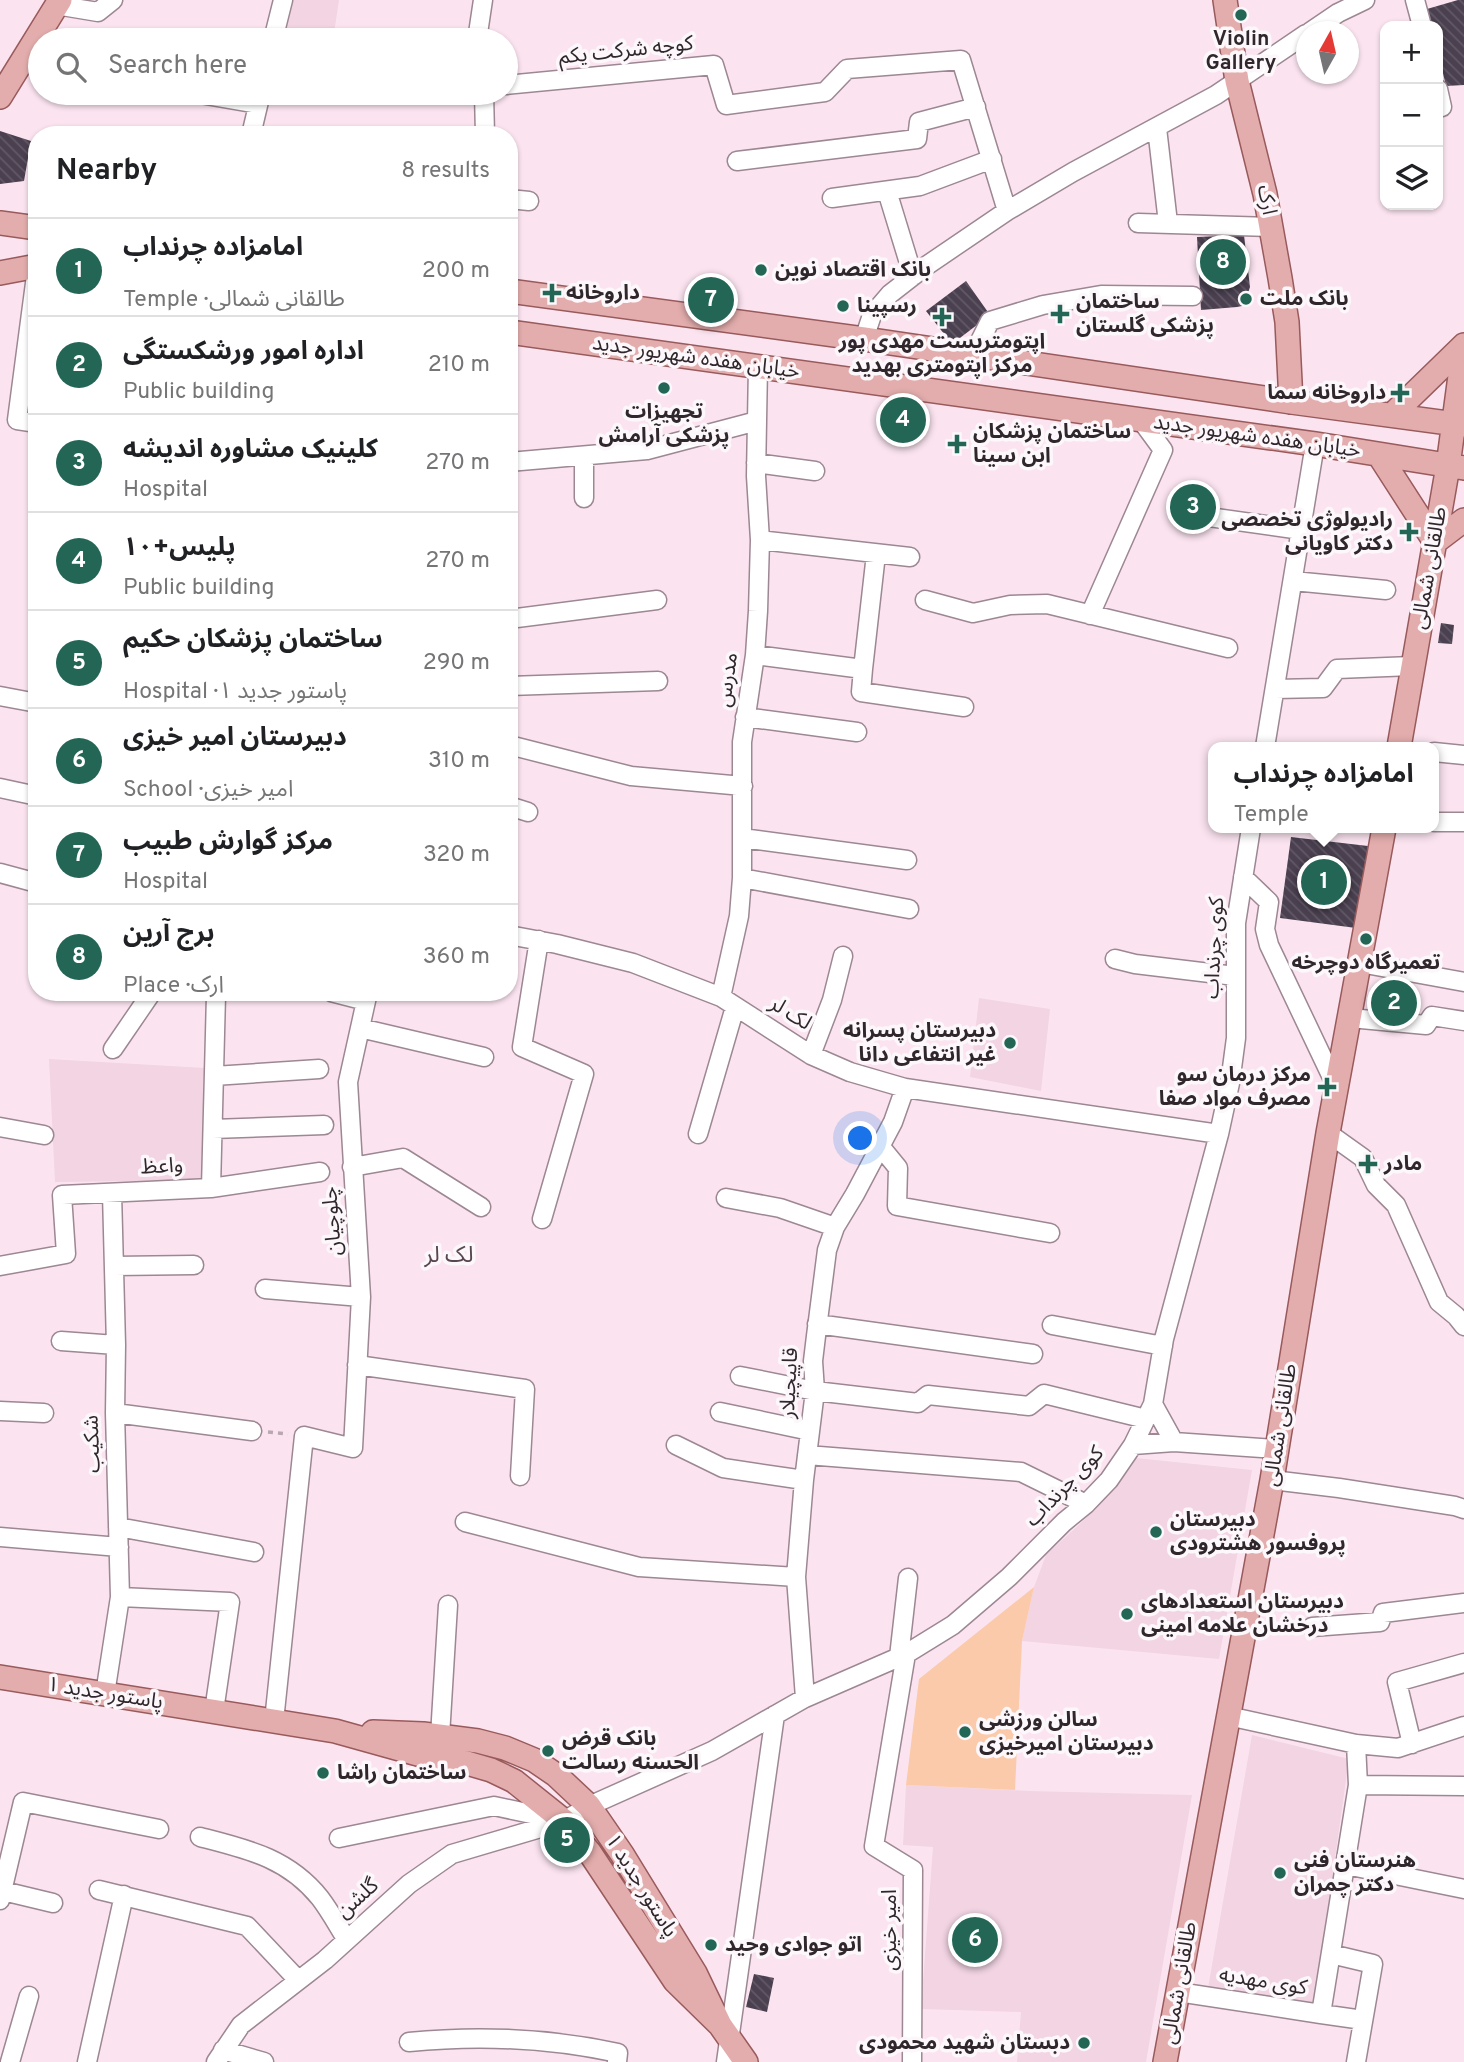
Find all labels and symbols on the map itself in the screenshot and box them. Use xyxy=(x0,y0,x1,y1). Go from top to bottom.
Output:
marker: Violin Gallery xyxy=(1233,7,1249,23)
north arrow xyxy=(1296,21,1359,84)
place label: Violin Gallery xyxy=(1206,26,1276,77)
street label: کوچه شرکت یکم xyxy=(557,30,695,71)
street label: ارک xyxy=(1250,183,1282,217)
pin: 8 xyxy=(1200,236,1246,288)
place label: بانک اقتصاد نوین xyxy=(775,257,931,284)
marker: بانک اقتصاد نوین xyxy=(753,262,769,278)
pin: 7 xyxy=(688,274,734,326)
place label: داروخانه xyxy=(566,280,640,307)
marker: داروخانه xyxy=(544,285,560,301)
place label: بانک ملت xyxy=(1260,286,1349,313)
place label: ساختمان پزشکی گلستان xyxy=(1076,289,1214,340)
marker: بانک ملت xyxy=(1238,291,1254,307)
place label: رسپینا xyxy=(857,293,917,320)
marker: رسپینا xyxy=(835,298,851,314)
marker: ساختمان پزشکی گلستان xyxy=(1050,304,1070,324)
marker: اپتومتریست مهدی پور مرکز اپتومتری بهدید xyxy=(932,307,952,327)
place label: اپتومتریست مهدی پور مرکز اپتومتری بهدید xyxy=(838,329,1045,380)
street label: خیابان هفده شهریور جدید xyxy=(591,330,801,386)
marker: تجهیزات پزشکی آرامش xyxy=(656,380,672,396)
place label: داروخانه سما xyxy=(1267,380,1386,407)
marker: داروخانه سما xyxy=(1392,385,1408,401)
pin: 4 xyxy=(880,394,926,446)
place label: تجهیزات پزشکی آرامش xyxy=(599,399,729,450)
street label: خیابان هفده شهریور جدید xyxy=(1152,409,1362,465)
place label: ساختمان پزشکان ابن سینا xyxy=(973,419,1131,470)
marker: ساختمان پزشکان ابن سینا xyxy=(947,434,967,454)
pin: 3 xyxy=(1170,481,1216,533)
street label: طالقانی شمالی xyxy=(1406,505,1454,631)
place label: رادیولوژی تخصصی دکتر کاویانی xyxy=(1221,507,1393,558)
marker: رادیولوژی تخصصی دکتر کاویانی xyxy=(1399,522,1419,542)
street label: مدرس xyxy=(711,651,745,709)
pin: 1 xyxy=(1301,856,1347,908)
street label: کوی چرنداب xyxy=(1199,896,1231,1000)
marker: تعمیرگاه دوچرخه xyxy=(1358,931,1374,947)
place label: تعمیرگاه دوچرخه xyxy=(1292,950,1441,977)
pin: 2 xyxy=(1371,977,1417,1029)
street label: لک لر xyxy=(763,990,816,1037)
place label: دبیرستان پسرانه غیر انتفاعی دانا xyxy=(843,1018,996,1069)
marker: دبیرستان پسرانه غیر انتفاعی دانا xyxy=(1002,1035,1018,1051)
place label: مرکز درمان سو مصرف مواد صفا xyxy=(1159,1062,1311,1113)
marker: مرکز درمان سو مصرف مواد صفا xyxy=(1317,1077,1337,1097)
your location xyxy=(843,1121,877,1155)
place label: مادر xyxy=(1383,1151,1422,1178)
street label: واعظ xyxy=(140,1152,184,1182)
marker: مادر xyxy=(1358,1154,1378,1174)
street label: چلوچیان xyxy=(317,1186,349,1256)
district label: لک لر xyxy=(424,1242,473,1271)
street label: قاپیچیلار xyxy=(775,1347,805,1420)
street label: طالقانی شمالی xyxy=(1258,1362,1304,1488)
street label: شکیب xyxy=(78,1415,108,1473)
street label: کوی چرنداب xyxy=(1020,1441,1110,1533)
place label: دبیرستان پروفسور هشترودی xyxy=(1170,1507,1346,1558)
marker: دبیرستان پروفسور هشترودی xyxy=(1148,1524,1164,1540)
place label: دبیرستان استعدادهای درخشان علامه امینی xyxy=(1141,1589,1344,1640)
marker: دبیرستان استعدادهای درخشان علامه امینی xyxy=(1119,1606,1135,1622)
street label: پاستور جدید ۱ xyxy=(45,1672,165,1716)
place label: سالن ورزشی دبیرستان امیرخیزی xyxy=(979,1707,1154,1758)
marker: سالن ورزشی دبیرستان امیرخیزی xyxy=(957,1724,973,1740)
place label: بانک قرض الحسنه رسالت xyxy=(562,1726,699,1777)
marker: بانک قرض الحسنه رسالت xyxy=(540,1743,556,1759)
place label: ساختمان راشا xyxy=(337,1760,466,1787)
marker: ساختمان راشا xyxy=(315,1765,331,1781)
pin: 5 xyxy=(544,1814,590,1866)
street label: پاستور جدید ۱ xyxy=(599,1829,683,1943)
place label: هنرستان فنی دکتر چمران xyxy=(1294,1848,1416,1899)
marker: هنرستان فنی دکتر چمران xyxy=(1272,1865,1288,1881)
street label: گلشن xyxy=(331,1873,385,1925)
street label: امیر خیزی xyxy=(877,1889,904,1971)
pin: 6 xyxy=(952,1914,998,1966)
street label: طالقانی شمالی xyxy=(1156,1920,1204,2046)
place label: اتو جوادی وحید xyxy=(725,1932,862,1959)
marker: اتو جوادی وحید xyxy=(703,1937,719,1953)
street label: کوی ‌‌‌مهدیه xyxy=(1217,1962,1309,2002)
place label: دبستان شهید محمودی xyxy=(859,2030,1070,2057)
marker: دبستان شهید محمودی xyxy=(1076,2035,1092,2051)

